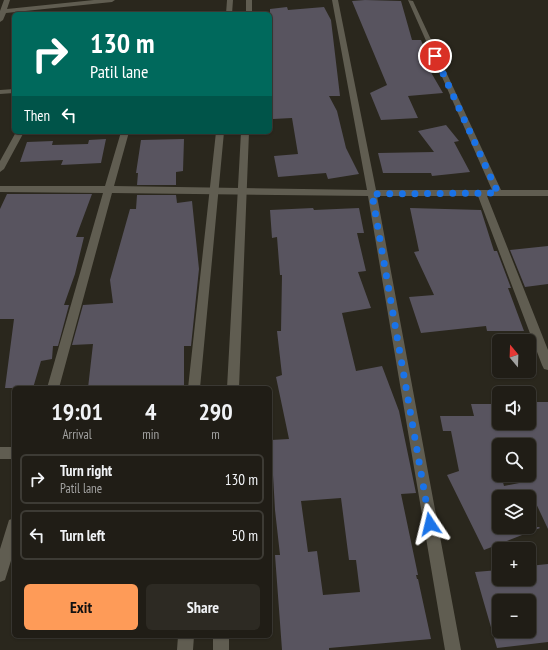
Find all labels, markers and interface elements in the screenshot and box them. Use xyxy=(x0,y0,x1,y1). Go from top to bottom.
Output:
text: 130 m xyxy=(90,24,154,61)
icon: right xyxy=(24,28,76,80)
pin xyxy=(418,39,452,73)
icon: arrive xyxy=(424,45,446,67)
text: Patil lane xyxy=(90,60,148,83)
icon: left xyxy=(58,104,80,126)
text: Then xyxy=(24,106,50,125)
north arrow xyxy=(492,334,536,378)
map controls xyxy=(492,334,536,638)
button: sound xyxy=(492,386,536,430)
text: 19:01 xyxy=(51,396,103,427)
text: 4 xyxy=(145,396,156,427)
text: 290 xyxy=(198,396,233,427)
text: Arrival xyxy=(62,426,92,443)
text: min xyxy=(142,426,159,443)
text: m xyxy=(211,426,220,443)
button: search xyxy=(492,438,536,482)
text: Turn right xyxy=(60,461,112,480)
icon: right xyxy=(26,468,48,490)
text: 130 m xyxy=(225,470,258,489)
text: Patil lane xyxy=(60,480,102,497)
button: layers xyxy=(492,490,536,534)
position arrow xyxy=(409,503,451,545)
icon: left xyxy=(26,524,48,546)
text: Turn left xyxy=(60,526,105,545)
text: 50 m xyxy=(232,526,258,545)
button: + xyxy=(492,542,536,586)
button: Exit xyxy=(24,584,138,630)
button: Share xyxy=(146,584,260,630)
button: − xyxy=(492,594,536,638)

